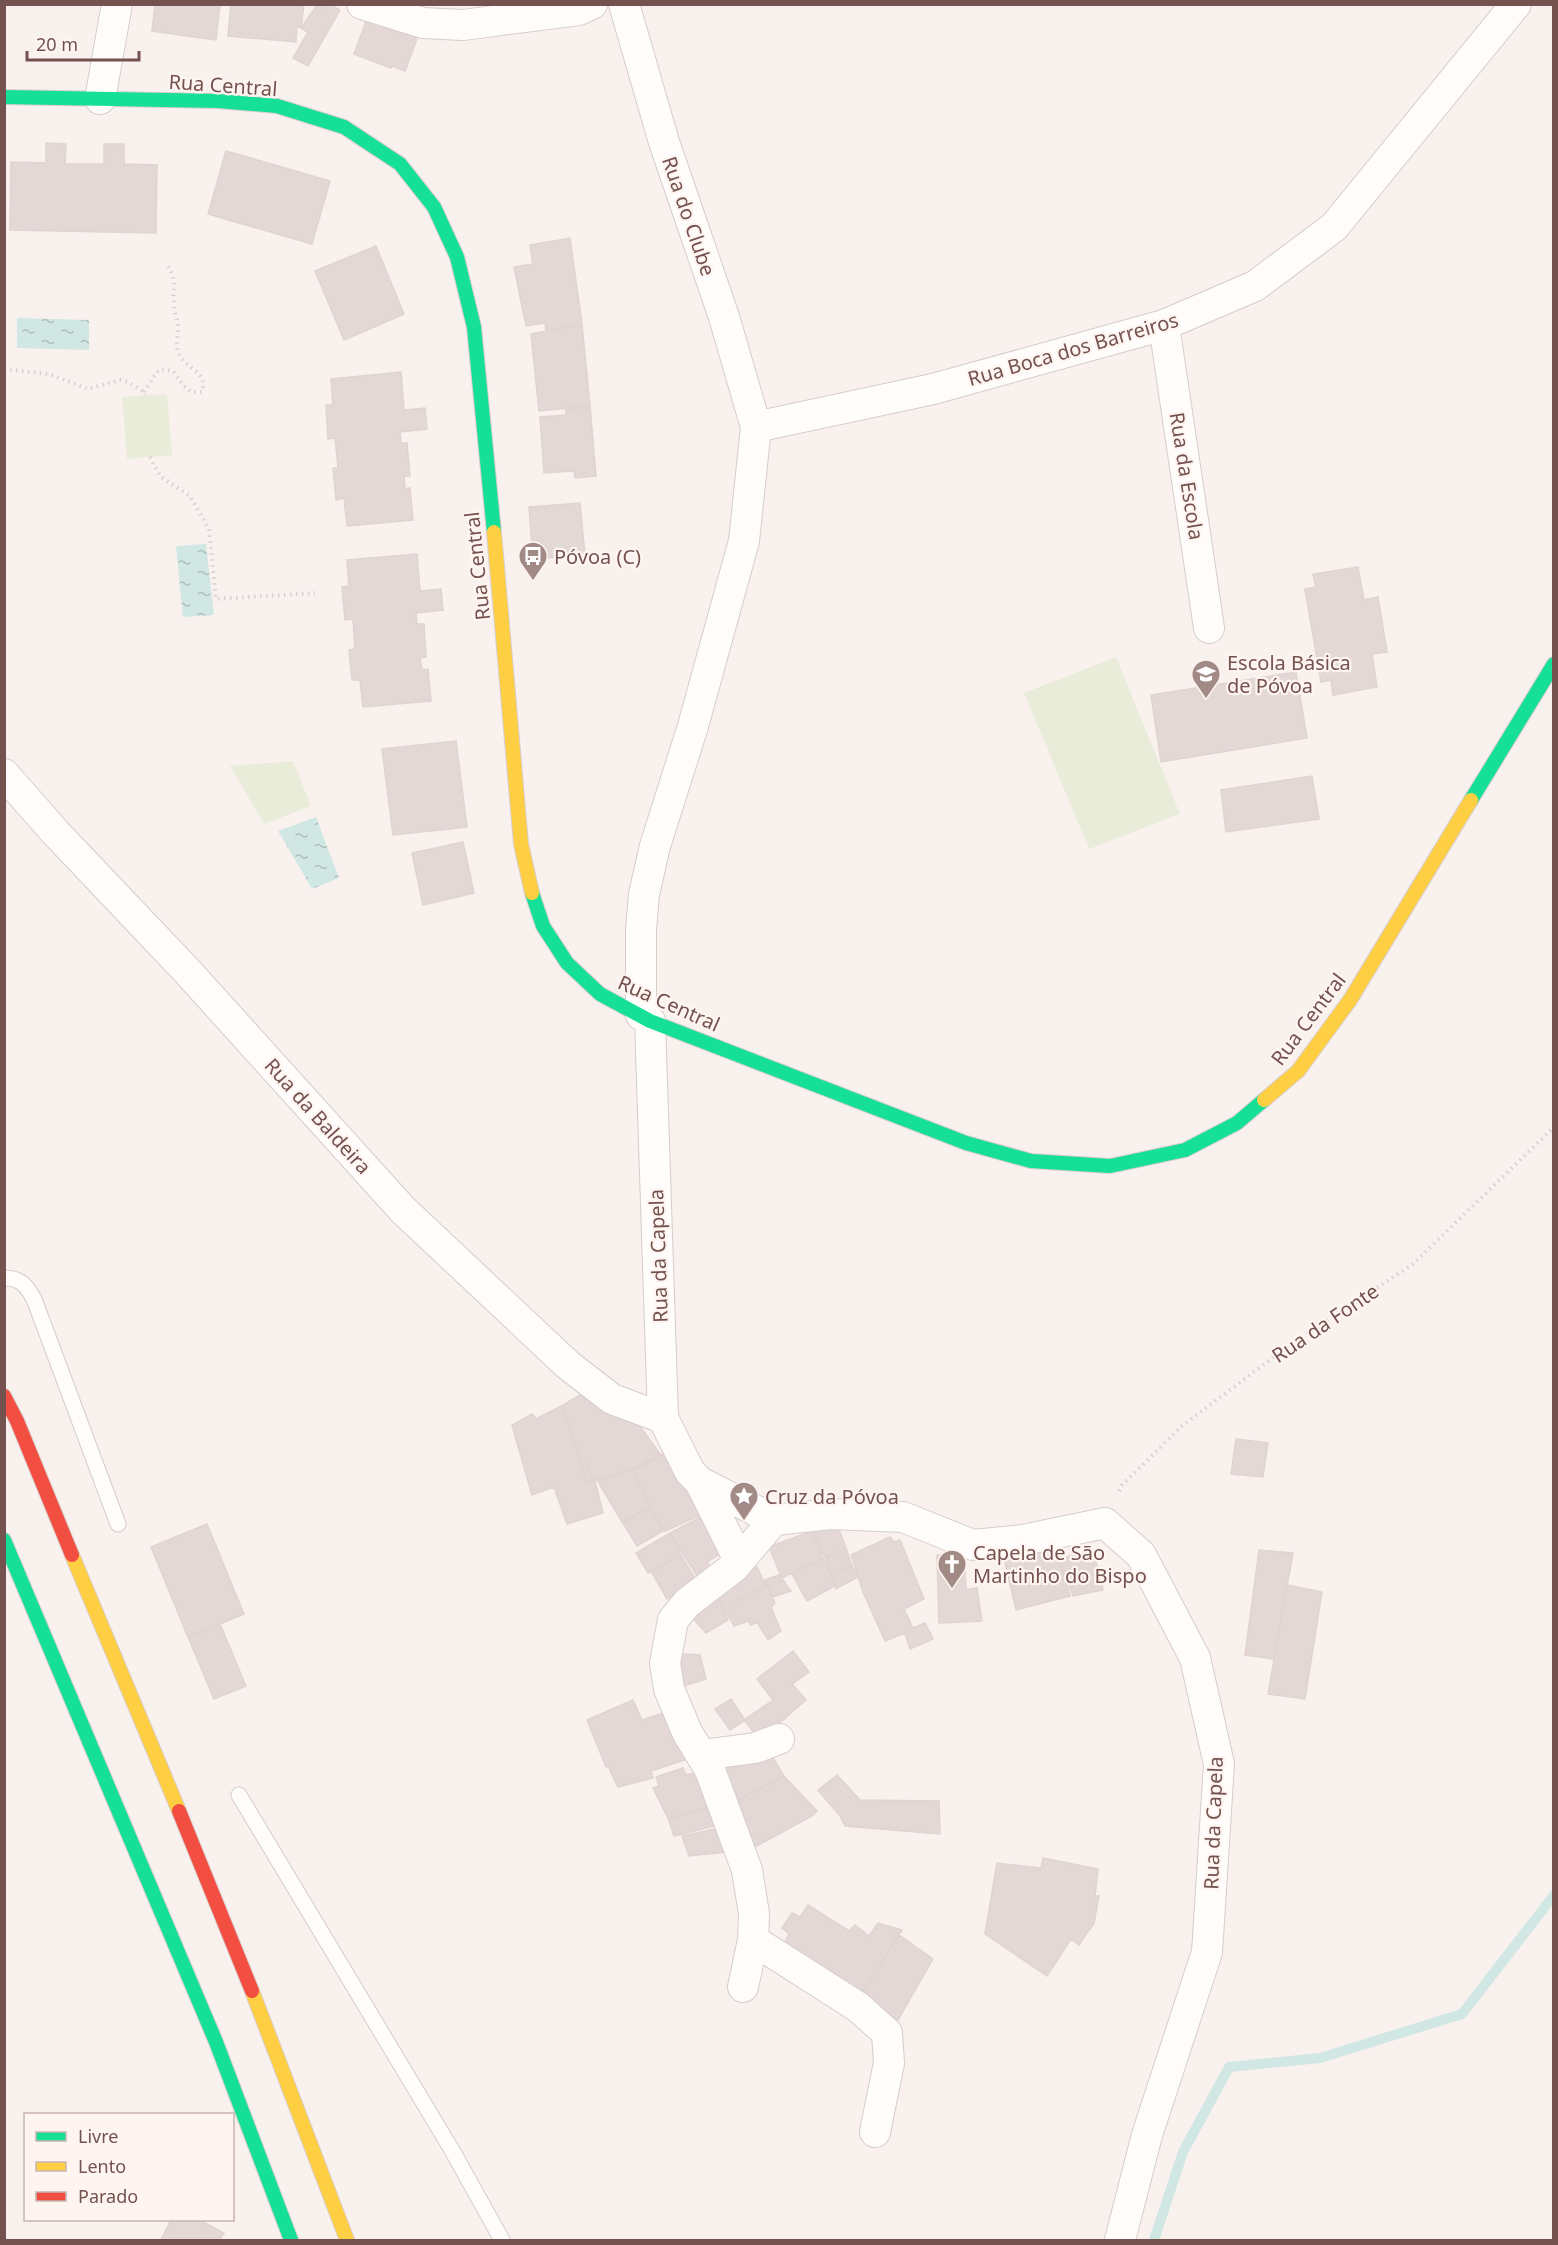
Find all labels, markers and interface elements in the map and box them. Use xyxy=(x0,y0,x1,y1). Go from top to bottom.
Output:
scale bar xyxy=(27,24,140,62)
text: 20 m xyxy=(36,32,78,56)
street label: Rua Central xyxy=(168,68,278,102)
street label: Rua do Clube xyxy=(656,153,722,279)
street label: Rua Boca dos Barreiros xyxy=(965,306,1181,392)
street label: Rua da Escola xyxy=(1164,410,1210,542)
street label: Rua Central xyxy=(458,510,496,622)
bus stop icon: Póvoa (C) xyxy=(517,540,549,582)
place label: Póvoa (C) xyxy=(554,543,641,570)
place label: Escola Básica de Póvoa xyxy=(1227,649,1351,699)
school or university icon: Escola Básica de Póvoa xyxy=(1190,658,1222,700)
street label: Rua Central xyxy=(1264,967,1352,1071)
street label: Rua Central xyxy=(614,969,724,1037)
street label: Rua da Baldeira xyxy=(259,1052,377,1180)
street label: Rua da Capela xyxy=(642,1189,674,1323)
street label: Rua da Fonte xyxy=(1266,1277,1384,1369)
place icon: Cruz da Póvoa xyxy=(728,1480,760,1522)
place label: Cruz da Póvoa xyxy=(765,1483,899,1510)
place label: Capela de São Martinho do Bispo xyxy=(973,1539,1147,1589)
church icon: Capela de São Martinho do Bispo xyxy=(936,1548,968,1590)
street label: Rua da Capela xyxy=(1197,1756,1229,1890)
legend xyxy=(24,2113,234,2221)
text: Livre xyxy=(78,2124,118,2148)
text: Lento xyxy=(78,2154,126,2178)
text: Parado xyxy=(78,2184,138,2208)

